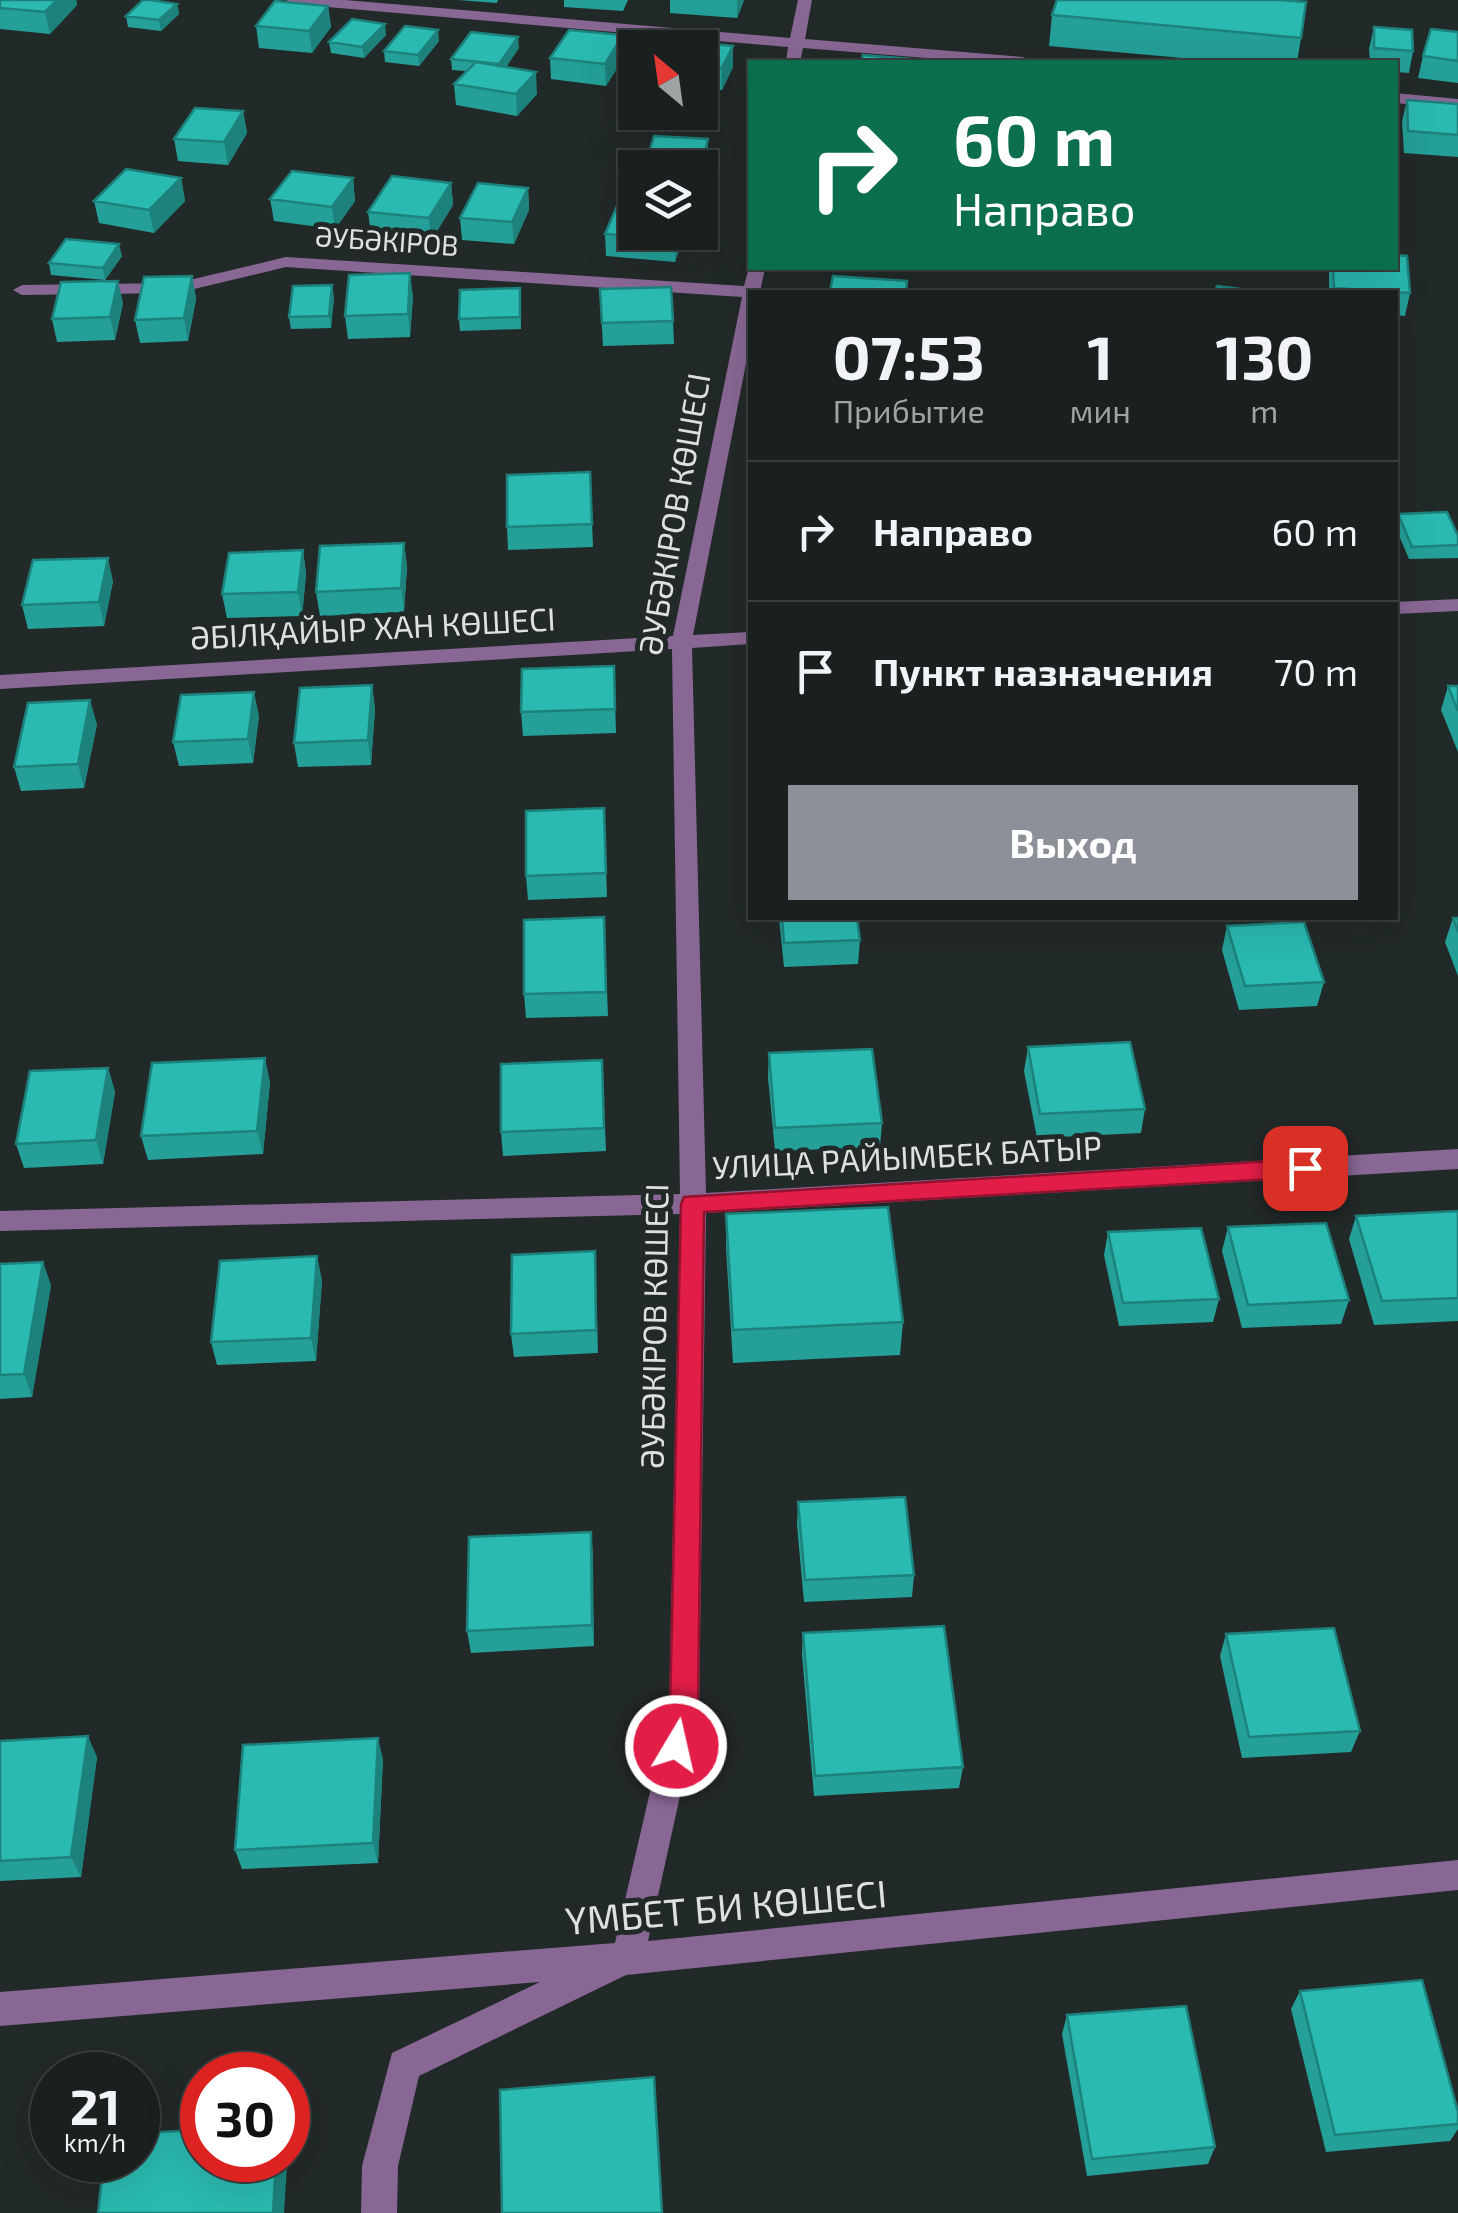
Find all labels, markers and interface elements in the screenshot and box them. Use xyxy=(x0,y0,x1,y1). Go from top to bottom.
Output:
north arrow xyxy=(618,30,718,130)
map controls xyxy=(618,30,718,250)
text: 60 m xyxy=(953,96,1115,180)
icon: right xyxy=(788,100,918,230)
button: layers xyxy=(618,150,718,250)
text: Направо xyxy=(953,181,1135,235)
street label: ӘУБӘКІРОВ xyxy=(314,218,460,262)
text: 07:53 xyxy=(833,320,985,392)
text: 1 xyxy=(1087,320,1113,392)
text: 130 xyxy=(1215,320,1313,392)
street label: ӘУБӘКІРОВ КӨШЕСІ xyxy=(630,370,717,657)
text: Прибытие xyxy=(833,391,985,429)
text: мин xyxy=(1069,391,1131,429)
text: m xyxy=(1250,391,1278,429)
icon: right xyxy=(788,504,843,559)
text: Направо xyxy=(873,508,1033,554)
text: 60 m xyxy=(1272,508,1358,554)
street label: ӘБІЛҚАЙЫР ХАН КӨШЕСІ xyxy=(189,598,556,656)
icon: arrive xyxy=(788,644,843,699)
text: Пункт назначения xyxy=(873,648,1213,694)
text: 70 m xyxy=(1274,648,1358,694)
button: Выход xyxy=(788,785,1358,900)
pin xyxy=(1263,1126,1348,1211)
street label: УЛИЦА РАЙЫМБЕК БАТЫР xyxy=(711,1127,1103,1185)
icon: arrive xyxy=(1278,1141,1333,1196)
street label: ӘУБӘКІРОВ КӨШЕСІ xyxy=(632,1183,674,1469)
position arrow xyxy=(624,1694,728,1798)
street label: ҮМБЕТ БИ КӨШЕСІ xyxy=(563,1869,889,1943)
speed limit sign: 30 xyxy=(180,2052,310,2182)
text: 21 xyxy=(70,2075,120,2135)
text: km/h xyxy=(64,2127,126,2157)

